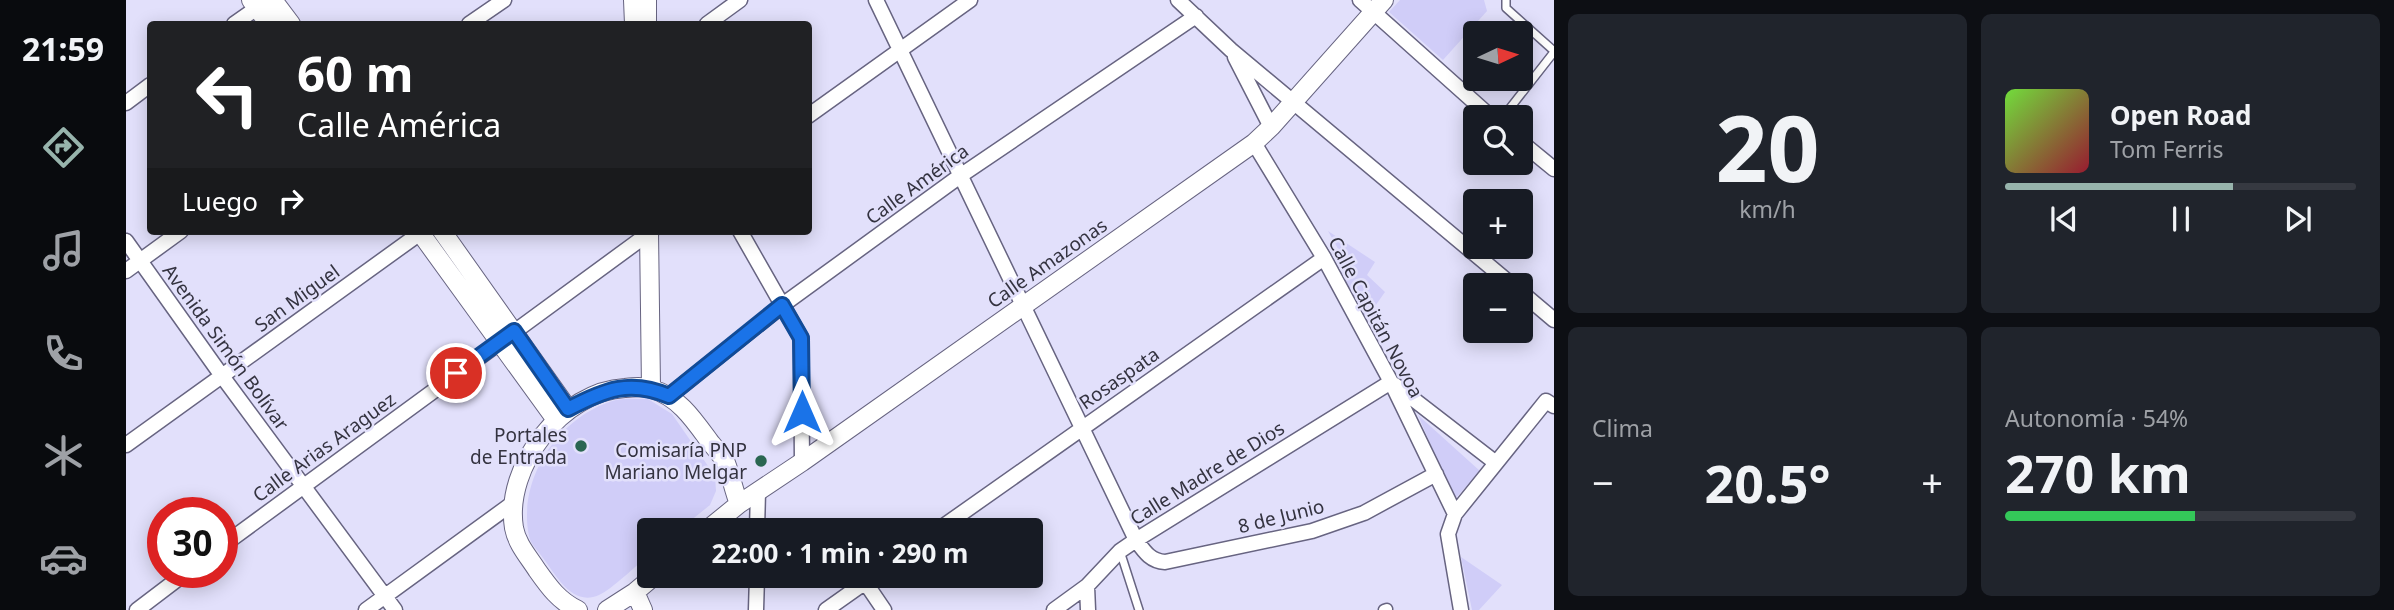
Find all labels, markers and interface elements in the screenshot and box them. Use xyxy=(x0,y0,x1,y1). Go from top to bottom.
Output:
north arrow xyxy=(1463,21,1533,91)
map controls xyxy=(1463,21,1533,343)
text: 21:59 xyxy=(22,27,104,70)
text: 60 m xyxy=(297,40,414,106)
icon: left xyxy=(182,49,273,140)
text: 20 xyxy=(1715,85,1820,209)
text: Open Road xyxy=(2110,97,2252,133)
text: Calle América xyxy=(297,103,501,146)
button: search xyxy=(1463,105,1533,175)
icon: directions xyxy=(39,123,88,172)
text: Tom Ferris xyxy=(2110,133,2223,165)
street label: Calle América xyxy=(860,138,974,230)
icon: right xyxy=(272,182,310,220)
text: Luego xyxy=(182,183,258,219)
button: + xyxy=(1463,189,1533,259)
text: km/h xyxy=(1739,193,1796,225)
icon: previous xyxy=(2045,200,2083,238)
icon: pause xyxy=(2162,200,2200,238)
icon: next xyxy=(2279,200,2317,238)
street label: Calle Amazonas xyxy=(982,212,1112,314)
icon: music xyxy=(39,226,88,275)
street label: Calle Capitán Novoa xyxy=(1323,232,1429,402)
street label: San Miguel xyxy=(249,258,345,338)
street label: Avenida Simón Bolívar xyxy=(157,259,295,435)
button: − xyxy=(1463,273,1533,343)
icon: phone xyxy=(39,329,88,378)
street label: Rosaspata xyxy=(1074,341,1164,415)
pin xyxy=(426,343,486,403)
icon: arrive xyxy=(437,354,475,392)
position arrow xyxy=(765,375,839,449)
street label: Calle Arias Araguez xyxy=(247,386,401,508)
text: Autonomía · 54% xyxy=(2005,402,2188,434)
text: Clima xyxy=(1592,412,1653,444)
street label: Calle Madre de Dios xyxy=(1125,415,1289,531)
place label: Portales de Entrada xyxy=(470,422,567,470)
icon: climate xyxy=(39,431,88,480)
place label: Comisaría PNP Mariano Melgar xyxy=(604,437,747,485)
text: 270 km xyxy=(2005,437,2191,508)
marker: Portales de Entrada xyxy=(573,438,589,454)
text: 20.5° xyxy=(1705,447,1830,518)
marker: Comisaría PNP Mariano Melgar xyxy=(753,453,769,469)
text: − xyxy=(1592,456,1614,508)
text: + xyxy=(1921,456,1943,508)
street label: 8 de Junio xyxy=(1235,493,1327,539)
speed limit sign: 30 xyxy=(147,497,238,588)
icon: car xyxy=(39,534,88,583)
text: 22:00 · 1 min · 290 m xyxy=(712,535,968,571)

